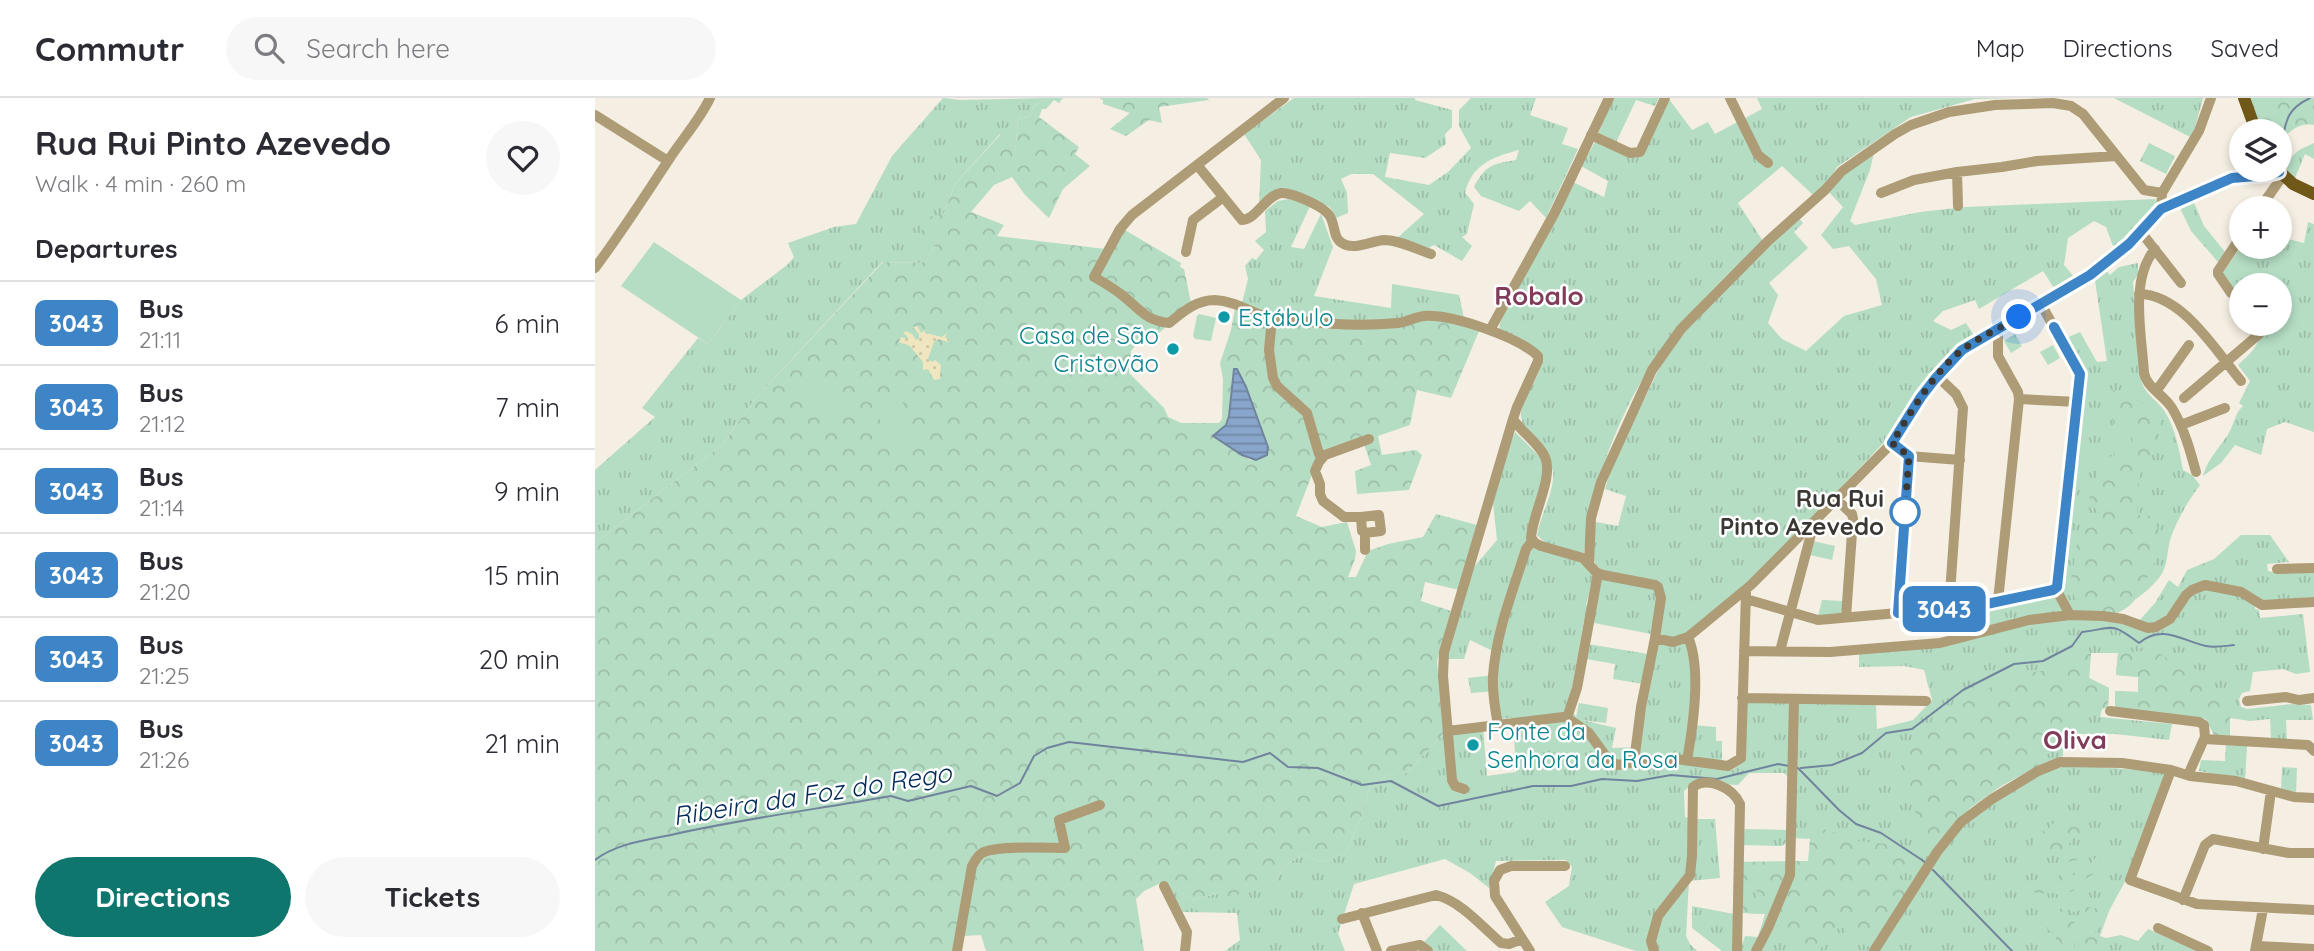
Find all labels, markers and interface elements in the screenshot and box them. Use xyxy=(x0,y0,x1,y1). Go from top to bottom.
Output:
search box xyxy=(226,17,716,80)
text: Commutr xyxy=(35,28,184,69)
icon: search xyxy=(250,29,288,67)
text: Search here xyxy=(306,32,450,65)
text: Map xyxy=(1976,33,2025,63)
text: Directions xyxy=(2063,33,2173,63)
text: Saved xyxy=(2211,33,2279,63)
map controls xyxy=(2229,119,2292,336)
button: layers xyxy=(2229,119,2292,182)
button: heart xyxy=(486,121,560,195)
text: Rua Rui Pinto Azevedo xyxy=(35,122,391,163)
text: Walk · 4 min · 260 m xyxy=(35,169,246,198)
button: + xyxy=(2229,196,2292,259)
text: Departures xyxy=(35,232,178,265)
button: − xyxy=(2229,273,2292,336)
district label: Robalo xyxy=(1494,279,1584,312)
text: Bus xyxy=(139,292,183,325)
your location xyxy=(2001,299,2036,334)
place label: Estábulo xyxy=(1238,302,1334,332)
text: 6 min xyxy=(495,307,560,340)
text: 3043 xyxy=(49,308,104,338)
marker: Estábulo xyxy=(1216,309,1232,325)
place label: Casa de São Cristovão xyxy=(1019,320,1159,378)
text: 21:11 xyxy=(139,325,181,354)
marker: Casa de São Cristovão xyxy=(1165,341,1181,357)
text: Bus xyxy=(139,376,183,409)
text: 7 min xyxy=(495,391,560,424)
text: 3043 xyxy=(49,392,104,422)
text: 21:12 xyxy=(139,409,185,438)
text: Bus xyxy=(139,460,183,493)
text: 9 min xyxy=(494,475,560,508)
text: 3043 xyxy=(49,476,104,506)
place label: Rua Rui Pinto Azevedo xyxy=(1720,483,1884,541)
text: 21:14 xyxy=(139,493,184,522)
marker: Rua Rui Pinto Azevedo xyxy=(1890,497,1920,527)
text: Bus xyxy=(139,544,183,577)
text: 15 min xyxy=(485,559,560,592)
text: 3043 xyxy=(49,560,104,590)
text: 21:20 xyxy=(139,577,191,606)
line badge: 3043 xyxy=(1895,586,1993,632)
text: 3043 xyxy=(1917,594,1971,624)
text: Bus xyxy=(139,628,183,661)
text: 20 min xyxy=(479,643,560,676)
text: 3043 xyxy=(49,644,104,674)
text: 21:25 xyxy=(139,661,189,690)
text: Bus xyxy=(139,712,183,745)
place label: Fonte da Senhora da Rosa xyxy=(1487,716,1678,774)
district label: Oliva xyxy=(2043,723,2107,756)
text: 21 min xyxy=(485,727,560,760)
text: 3043 xyxy=(49,728,104,758)
marker: Fonte da Senhora da Rosa xyxy=(1465,737,1481,753)
text: 21:26 xyxy=(139,745,189,774)
water label: Ribeira da Foz do Rego xyxy=(671,755,955,832)
button: Directions xyxy=(35,857,291,937)
button: Tickets xyxy=(305,857,560,937)

